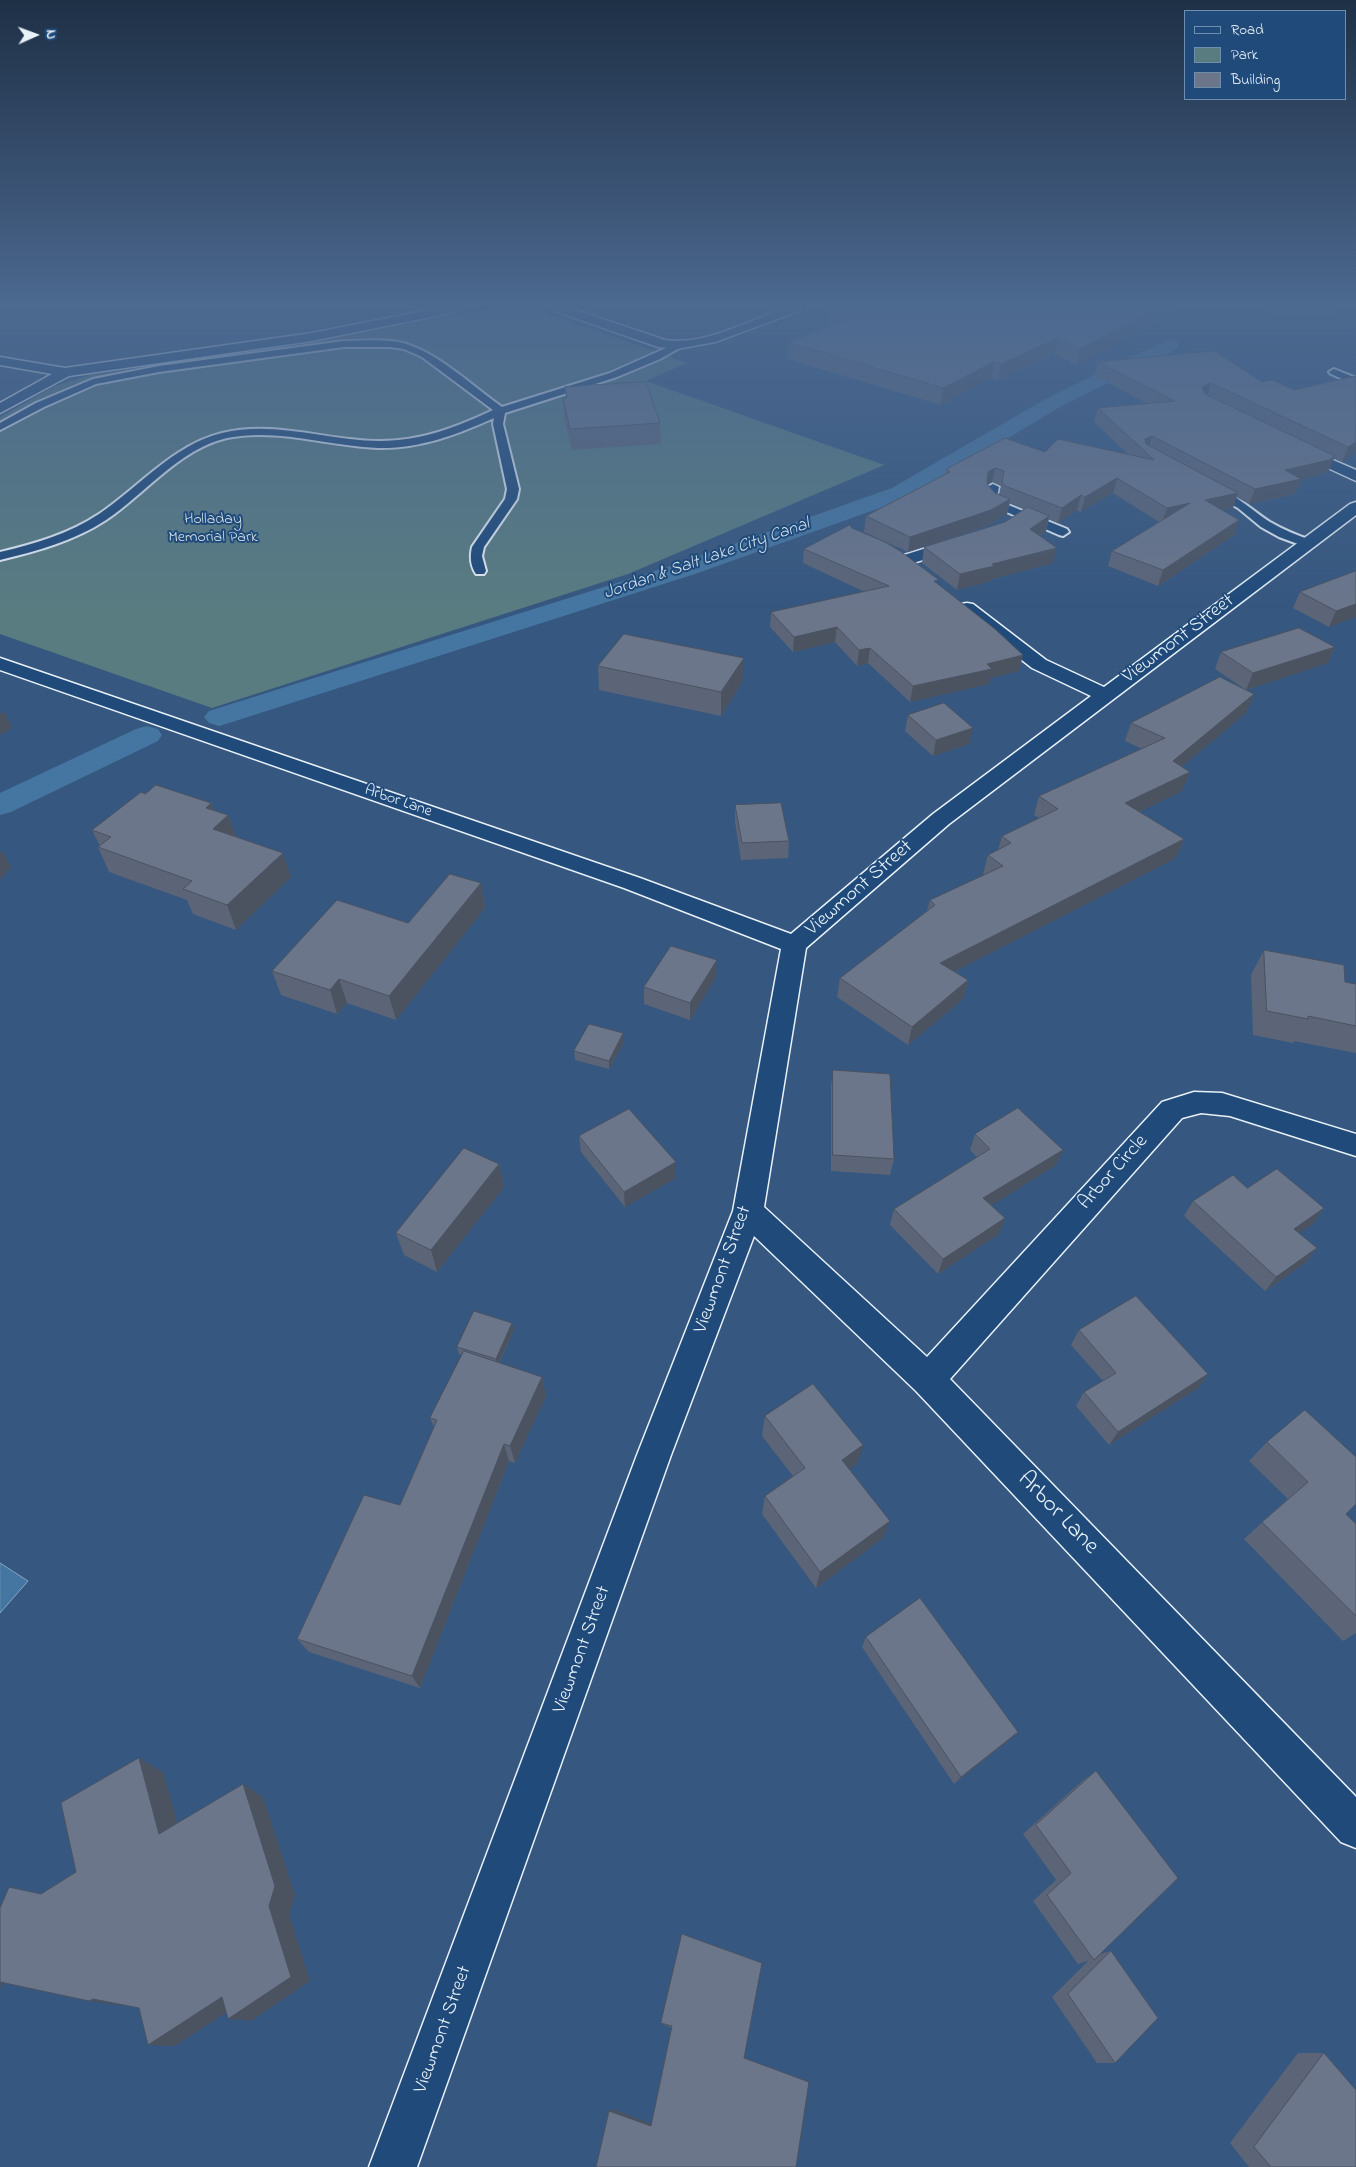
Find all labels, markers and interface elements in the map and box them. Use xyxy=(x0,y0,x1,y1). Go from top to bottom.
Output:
north arrow xyxy=(10,10,60,60)
legend xyxy=(1184,10,1346,100)
text: Road xyxy=(1231,19,1264,41)
text: N xyxy=(40,29,61,40)
text: Park xyxy=(1231,44,1258,66)
text: Building xyxy=(1231,69,1280,91)
park label: Holladay Memorial Park xyxy=(168,510,258,548)
water label: Jordan & Salt Lake City Canal xyxy=(601,515,813,605)
street label: Viewmont Street xyxy=(1118,590,1240,690)
street label: Arbor Lane xyxy=(362,782,434,822)
street label: Viewmont Street xyxy=(802,836,918,942)
street label: Arbor Circle xyxy=(1074,1131,1154,1215)
street label: Viewmont Street xyxy=(690,1203,758,1337)
street label: Arbor Lane xyxy=(1010,1466,1104,1562)
street label: Viewmont Street xyxy=(549,1583,617,1717)
street label: Viewmont Street xyxy=(410,1963,478,2097)

